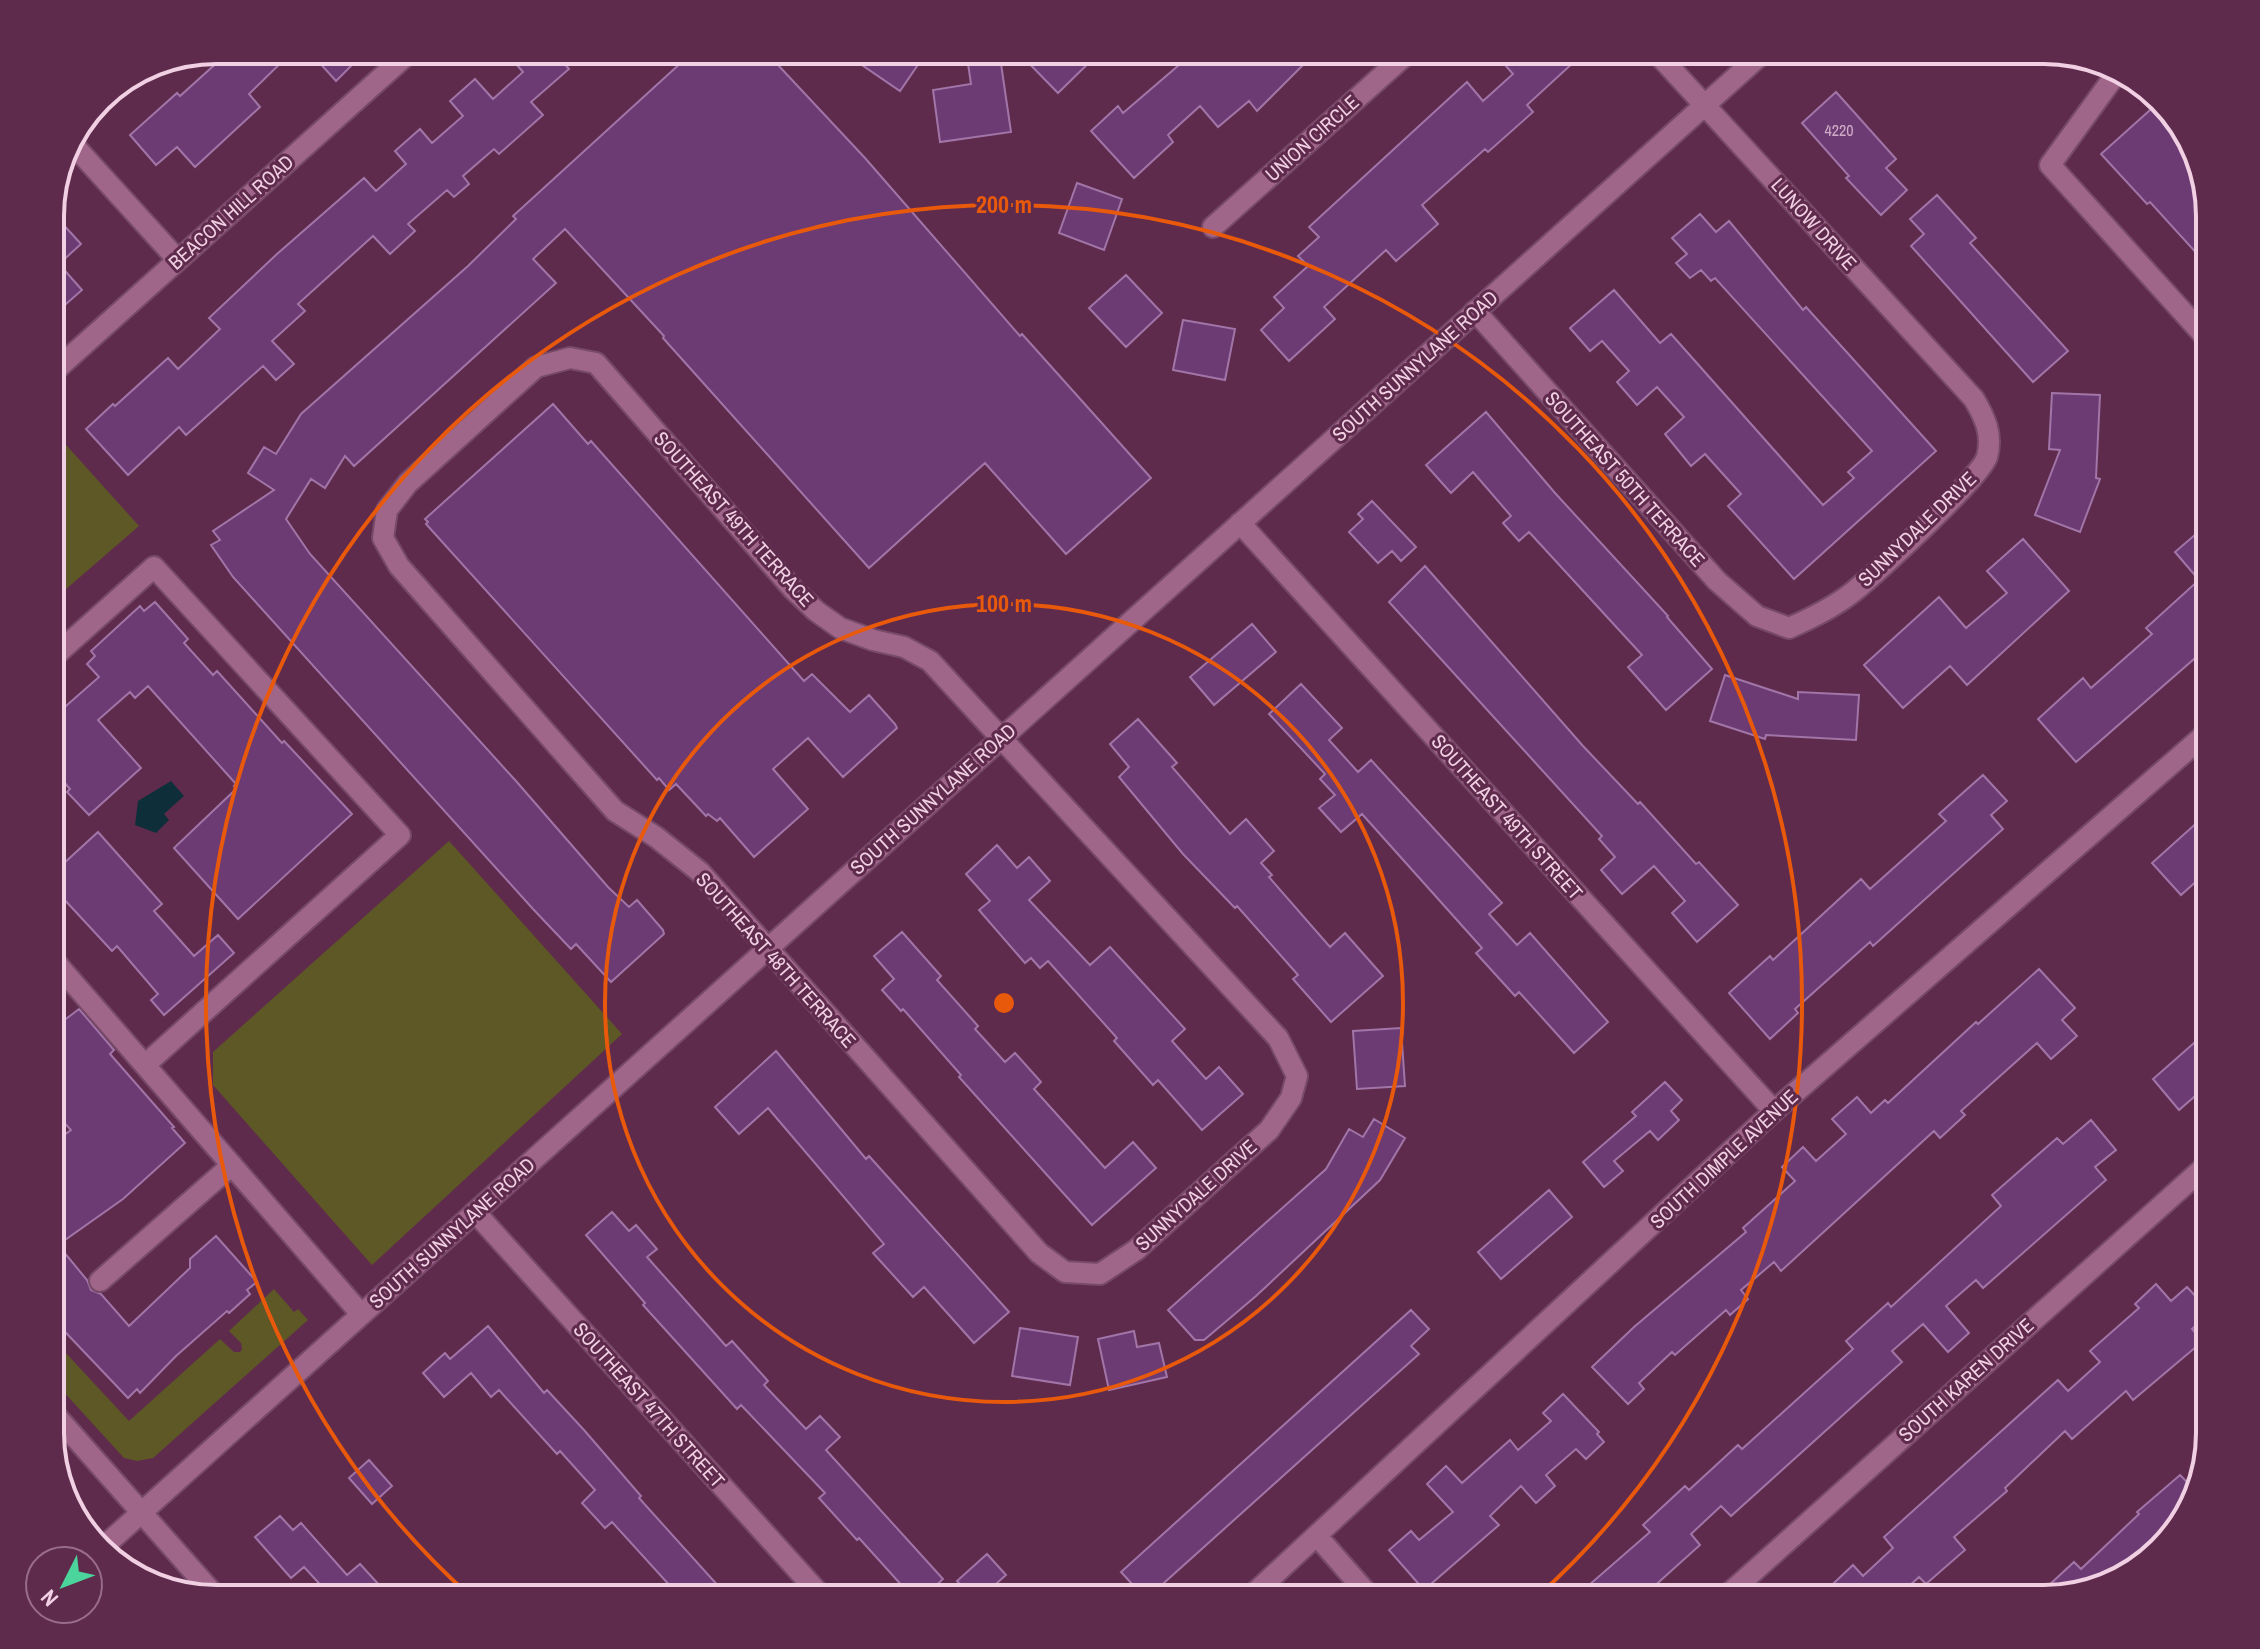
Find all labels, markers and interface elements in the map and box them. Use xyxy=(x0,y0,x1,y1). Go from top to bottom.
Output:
street label: UNION CIRCLE xyxy=(1259,88,1364,187)
house number: 4220 xyxy=(1824,119,1854,141)
street label: BEACON HILL ROAD xyxy=(162,148,299,275)
street label: LUNOW DRIVE xyxy=(1766,172,1863,276)
text: 200 m xyxy=(976,188,1032,220)
street label: SOUTH SUNNYLANE ROAD xyxy=(1326,284,1503,447)
street label: SOUTHEAST 50TH TERRACE xyxy=(1539,385,1711,572)
street label: SOUTHEAST 49TH TERRACE xyxy=(648,425,820,612)
street label: SUNNYDALE DRIVE xyxy=(1852,465,1982,592)
text: 100 m xyxy=(976,587,1032,619)
street label: SOUTH SUNNYLANE ROAD xyxy=(844,717,1021,880)
street label: SOUTHEAST 49TH STREET xyxy=(1426,728,1589,905)
street label: SOUTHEAST 48TH TERRACE xyxy=(690,866,862,1053)
centre of rings xyxy=(990,989,1018,1017)
street label: SOUTH DIMPLE AVENUE xyxy=(1644,1083,1803,1234)
street label: SUNNYDALE DRIVE xyxy=(1129,1133,1262,1256)
street label: SOUTH SUNNYLANE ROAD xyxy=(363,1151,540,1314)
street label: SOUTH KAREN DRIVE xyxy=(1892,1312,2039,1448)
street label: SOUTHEAST 47TH STREET xyxy=(568,1316,731,1493)
north arrow xyxy=(24,1545,104,1625)
text: N xyxy=(34,1584,65,1613)

